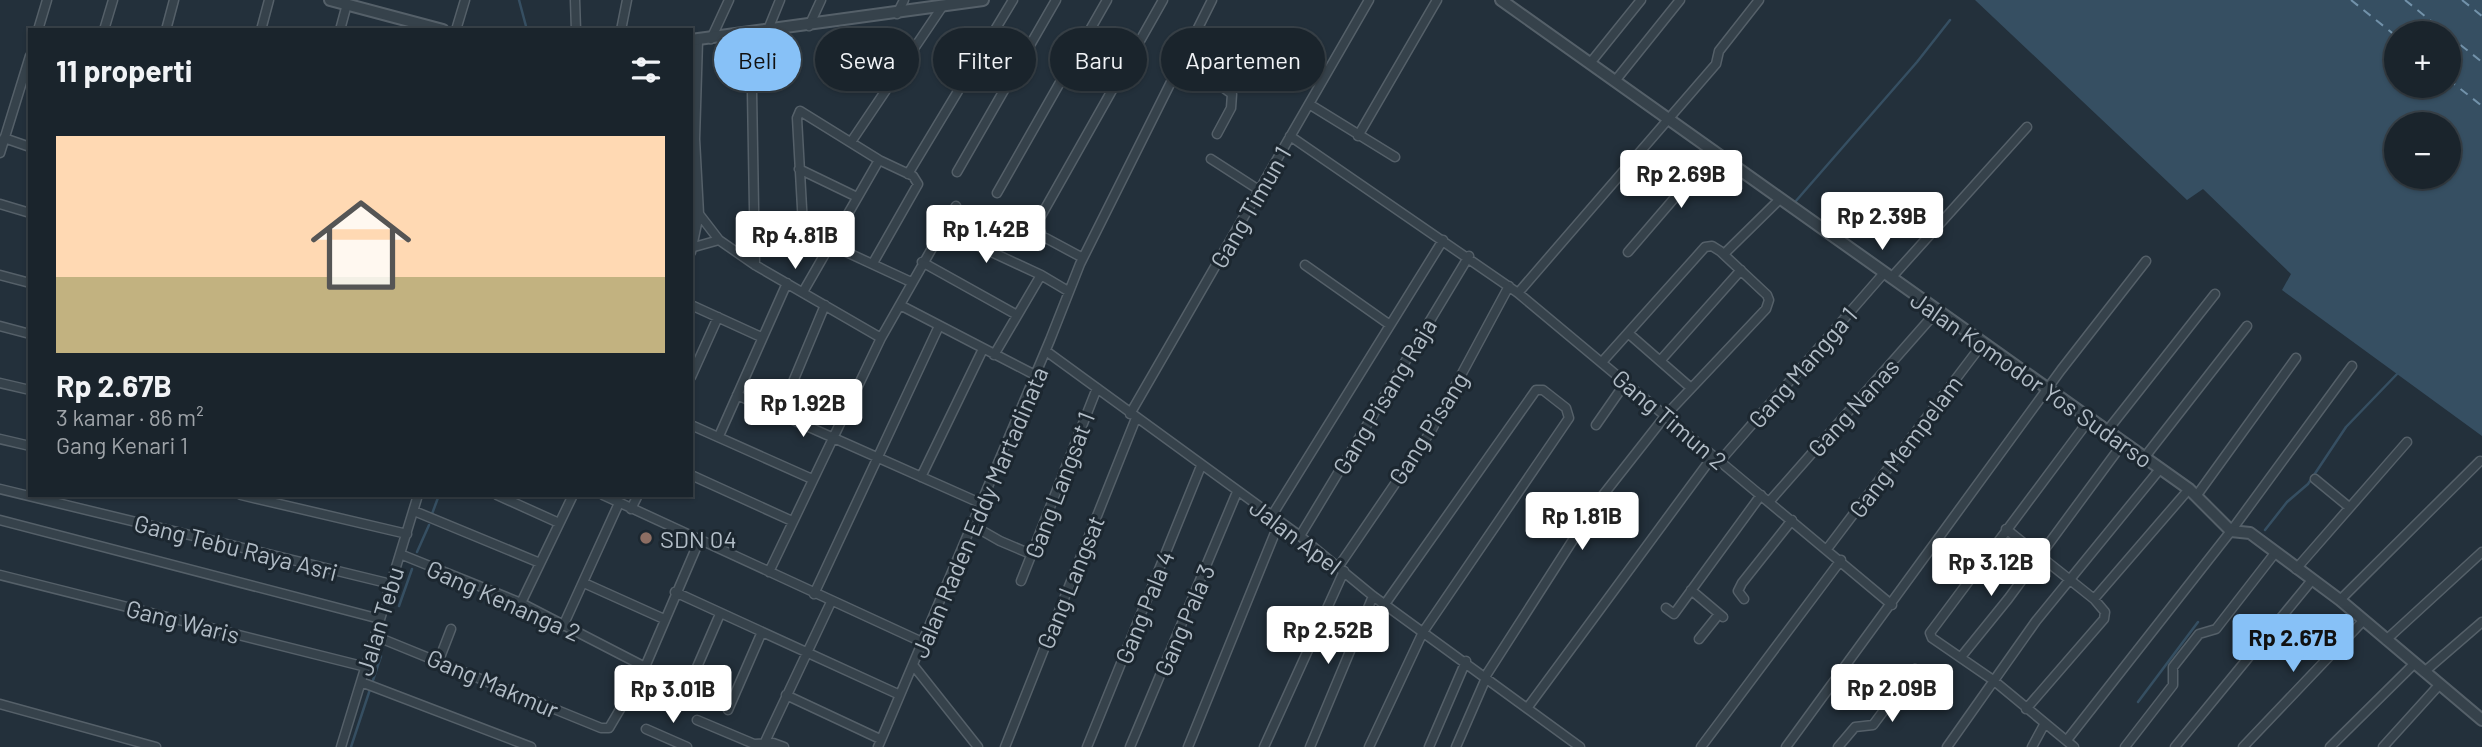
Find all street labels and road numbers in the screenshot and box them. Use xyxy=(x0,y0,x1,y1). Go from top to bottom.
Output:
street label: Gang Timun 1 xyxy=(1204,141,1296,273)
street label: Jalan Komodor Yos Sudarso xyxy=(1905,284,2159,474)
street label: Gang Mangga 1 xyxy=(1742,301,1862,433)
street label: Gang Pisang Raja xyxy=(1326,313,1442,479)
street label: Gang Nanas xyxy=(1801,352,1905,462)
street label: Jalan Raden Eddy Martadinata xyxy=(904,362,1054,662)
street label: Gang Timun 2 xyxy=(1607,363,1733,475)
street label: Gang Pisang xyxy=(1382,366,1474,490)
street label: Gang Mempelam xyxy=(1842,369,1968,523)
street label: Gang Langsat 1 xyxy=(1018,408,1100,562)
street label: Jalan Apel xyxy=(1244,492,1348,580)
street label: Gang Tebu Raya Asri xyxy=(131,508,341,586)
street label: Gang Langsat xyxy=(1030,511,1110,653)
street label: Gang Pala 4 xyxy=(1108,546,1180,668)
street label: Gang Kenanga 2 xyxy=(423,553,585,647)
street label: Gang Pala 3 xyxy=(1147,560,1221,680)
street label: Jalan Tebu xyxy=(349,563,409,679)
street label: Gang Waris xyxy=(123,593,243,649)
street label: Gang Makmur xyxy=(423,642,563,724)

